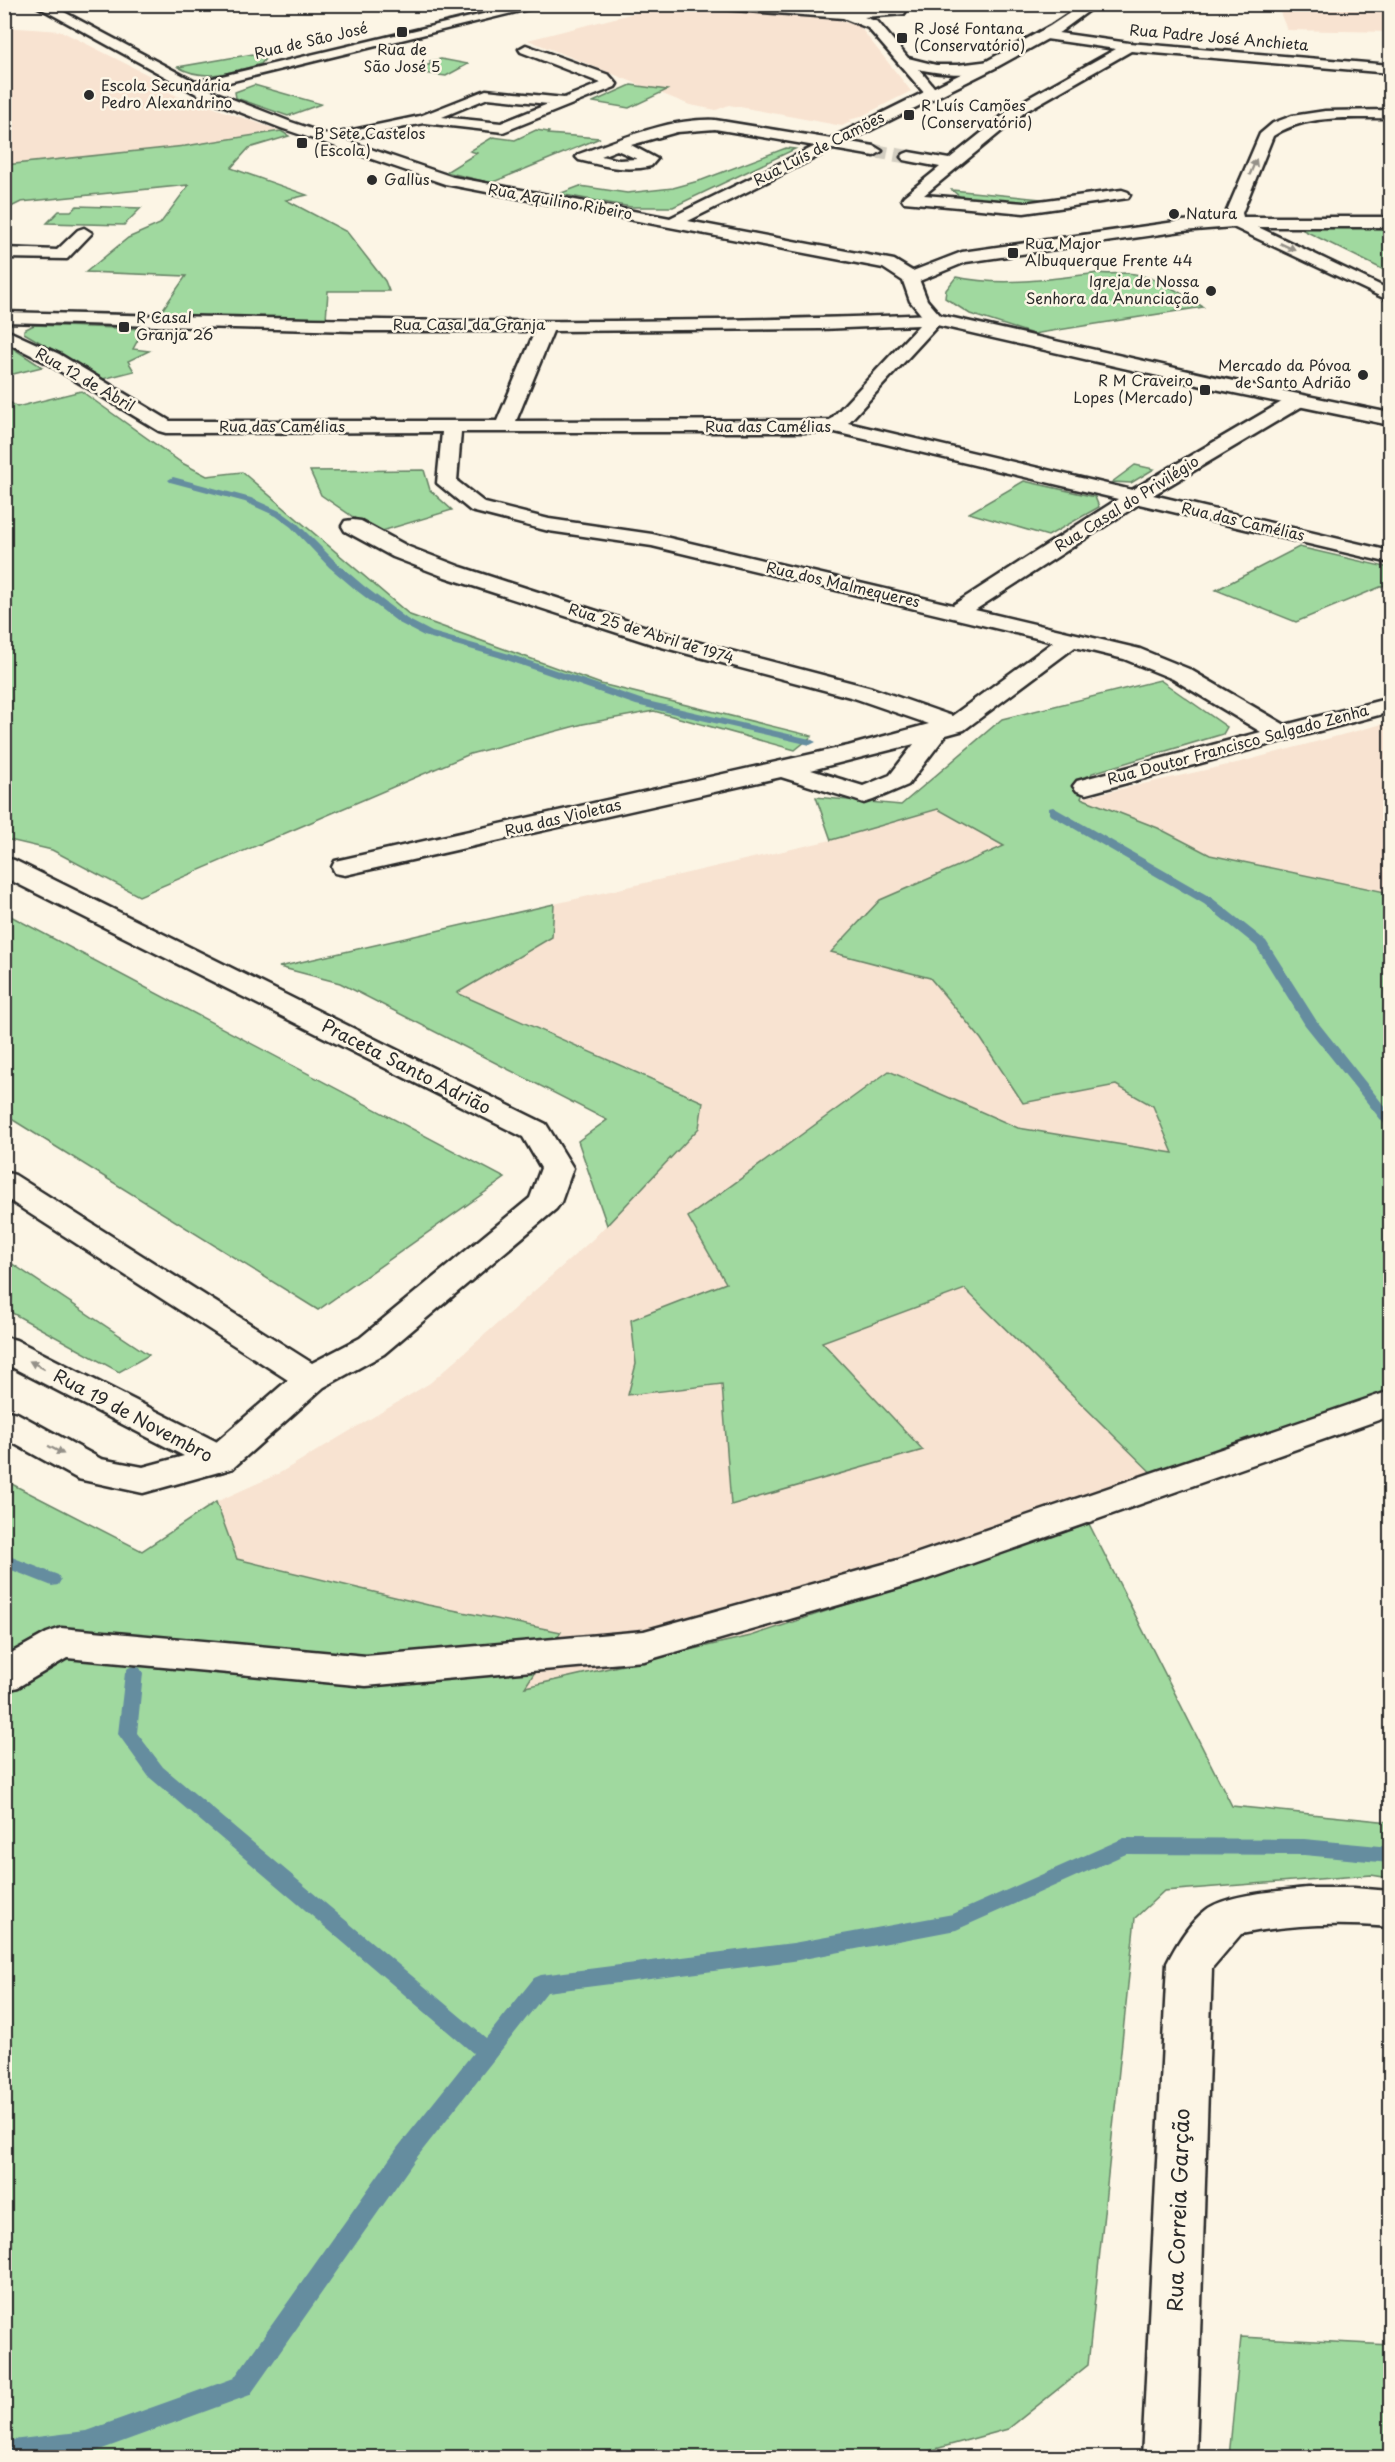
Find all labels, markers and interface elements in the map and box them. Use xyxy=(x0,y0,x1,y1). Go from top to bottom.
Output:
street label: Rua de São José xyxy=(252,15,370,64)
place label: R José Fontana (Conservatório) xyxy=(914,16,1025,56)
street label: Rua Padre José Anchieta xyxy=(1129,17,1310,56)
marker: Rua de São José 5 xyxy=(395,25,409,39)
marker: R José Fontana (Conservatório) xyxy=(895,31,909,45)
place label: Rua de São José 5 xyxy=(364,37,440,77)
place label: Escola Secundária Pedro Alexandrino xyxy=(101,73,232,113)
marker: Escola Secundária Pedro Alexandrino xyxy=(82,88,96,102)
place label: R Luís Camões (Conservatório) xyxy=(921,93,1032,133)
street label: Rua Luís de Camões xyxy=(749,105,888,191)
marker: R Luís Camões (Conservatório) xyxy=(902,108,916,122)
place label: B Sete Castelos (Escola) xyxy=(314,121,426,161)
marker: B Sete Castelos (Escola) xyxy=(295,136,309,150)
one-way arrow xyxy=(1248,158,1258,176)
place label: Gallus xyxy=(384,167,430,190)
marker: Gallus xyxy=(365,173,379,187)
street label: Rua Aquilino Ribeiro xyxy=(486,177,634,225)
place label: Natura xyxy=(1186,201,1238,224)
marker: Natura xyxy=(1167,207,1181,221)
place label: Rua Major Albuquerque Frente 44 xyxy=(1025,231,1193,271)
one-way arrow xyxy=(1279,242,1296,251)
marker: Rua Major Albuquerque Frente 44 xyxy=(1006,246,1020,260)
place label: Igreja de Nossa Senhora da Anunciação xyxy=(1026,269,1200,309)
marker: Igreja de Nossa Senhora da Anunciação xyxy=(1204,284,1218,298)
place label: R Casal Granja 26 xyxy=(136,305,213,345)
street label: Rua Casal da Granja xyxy=(393,312,546,335)
marker: R Casal Granja 26 xyxy=(117,320,131,334)
street label: Rua 12 de Abril xyxy=(32,341,140,417)
place label: Mercado da Póvoa de Santo Adrião xyxy=(1218,353,1352,393)
place label: R M Craveiro Lopes (Mercado) xyxy=(1073,368,1193,408)
marker: Mercado da Póvoa de Santo Adrião xyxy=(1356,368,1370,382)
marker: R M Craveiro Lopes (Mercado) xyxy=(1198,383,1212,397)
street label: Rua das Camélias xyxy=(219,414,345,437)
street label: Rua das Camélias xyxy=(705,414,831,437)
street label: Rua Casal do Privilégio xyxy=(1050,449,1203,557)
street label: Rua das Camélias xyxy=(1179,495,1307,546)
street label: Rua dos Malmequeres xyxy=(764,555,923,612)
street label: Rua 25 de Abril de 1974 xyxy=(566,596,737,669)
street label: Rua Doutor Francisco Salgado Zenha xyxy=(1104,697,1372,790)
street label: Rua das Violetas xyxy=(502,792,623,841)
street label: Praceta Santo Adrião xyxy=(317,1011,496,1120)
one-way arrow xyxy=(29,1361,46,1370)
street label: Rua 19 de Novembro xyxy=(49,1361,218,1468)
one-way arrow xyxy=(48,1445,65,1455)
street label: Rua Correia Garção xyxy=(1157,2108,1197,2312)

